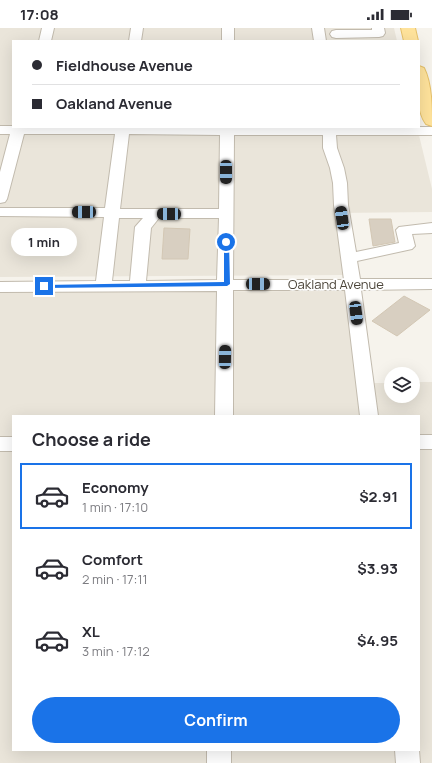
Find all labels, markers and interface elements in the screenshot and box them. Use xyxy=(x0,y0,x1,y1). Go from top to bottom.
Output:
text: 17:08 xyxy=(20,4,59,25)
text: Fieldhouse Avenue xyxy=(56,55,193,76)
text: Oakland Avenue xyxy=(56,93,172,114)
car xyxy=(220,160,232,184)
car xyxy=(334,205,350,231)
car xyxy=(72,206,96,218)
car xyxy=(157,208,181,220)
callout: 1 min xyxy=(11,228,77,256)
text: 1 min xyxy=(28,233,60,251)
route start xyxy=(217,233,235,251)
street label: Oakland Avenue xyxy=(288,275,384,293)
route end xyxy=(35,277,53,295)
car xyxy=(246,278,270,290)
car xyxy=(349,300,363,326)
car xyxy=(219,345,231,369)
map controls xyxy=(384,367,420,403)
button: layers xyxy=(384,367,420,403)
text: Choose a ride xyxy=(32,427,151,451)
text: Economy xyxy=(82,477,149,498)
icon: car xyxy=(34,478,70,514)
text: $2.91 xyxy=(359,486,398,507)
text: 1 min · 17:10 xyxy=(82,498,148,516)
text: Comfort xyxy=(82,549,143,570)
icon: car xyxy=(34,550,70,586)
text: $3.93 xyxy=(357,558,398,579)
text: 2 min · 17:11 xyxy=(82,570,148,588)
text: XL xyxy=(82,621,100,642)
icon: car xyxy=(34,622,70,658)
text: $4.95 xyxy=(357,630,398,651)
text: 3 min · 17:12 xyxy=(82,642,150,660)
button: Confirm xyxy=(32,697,400,743)

